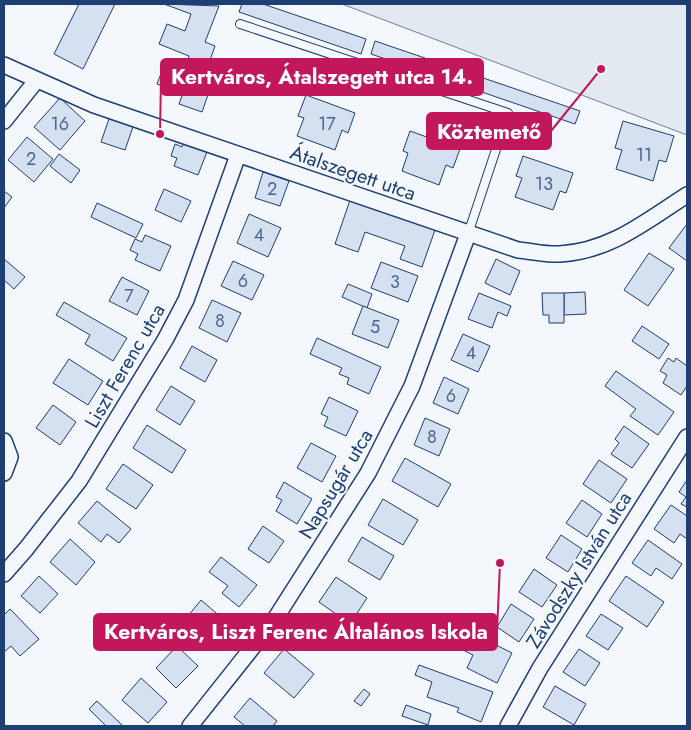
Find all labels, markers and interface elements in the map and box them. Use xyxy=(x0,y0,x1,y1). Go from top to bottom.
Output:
callout: Kertváros, Átalszegett utca 14. xyxy=(161,59,483,95)
text: Kertváros, Átalszegett utca 14. xyxy=(171,62,473,92)
house number: 16 xyxy=(51,111,69,137)
house number: 17 xyxy=(318,111,336,137)
callout: Köztemető xyxy=(427,113,551,149)
text: Köztemető xyxy=(437,117,541,147)
street label: Átalszegett utca xyxy=(286,138,420,208)
house number: 11 xyxy=(636,142,652,168)
house number: 2 xyxy=(26,146,36,172)
house number: 13 xyxy=(535,171,553,197)
house number: 2 xyxy=(267,176,277,202)
house number: 4 xyxy=(254,222,264,248)
house number: 6 xyxy=(238,268,248,294)
house number: 3 xyxy=(390,269,400,295)
house number: 7 xyxy=(124,283,134,309)
street label: Liszt Ferenc utca xyxy=(78,298,172,434)
house number: 8 xyxy=(215,308,225,334)
house number: 5 xyxy=(370,314,380,340)
house number: 4 xyxy=(466,340,476,366)
house number: 6 xyxy=(446,383,456,409)
street label: Napsugár utca xyxy=(292,424,380,544)
house number: 8 xyxy=(427,424,437,450)
street label: Závodszky István utca xyxy=(519,486,639,654)
callout: Kertváros, Liszt Ferenc Általános Iskola xyxy=(94,614,497,650)
text: Kertváros, Liszt Ferenc Általános Iskola xyxy=(104,617,488,647)

